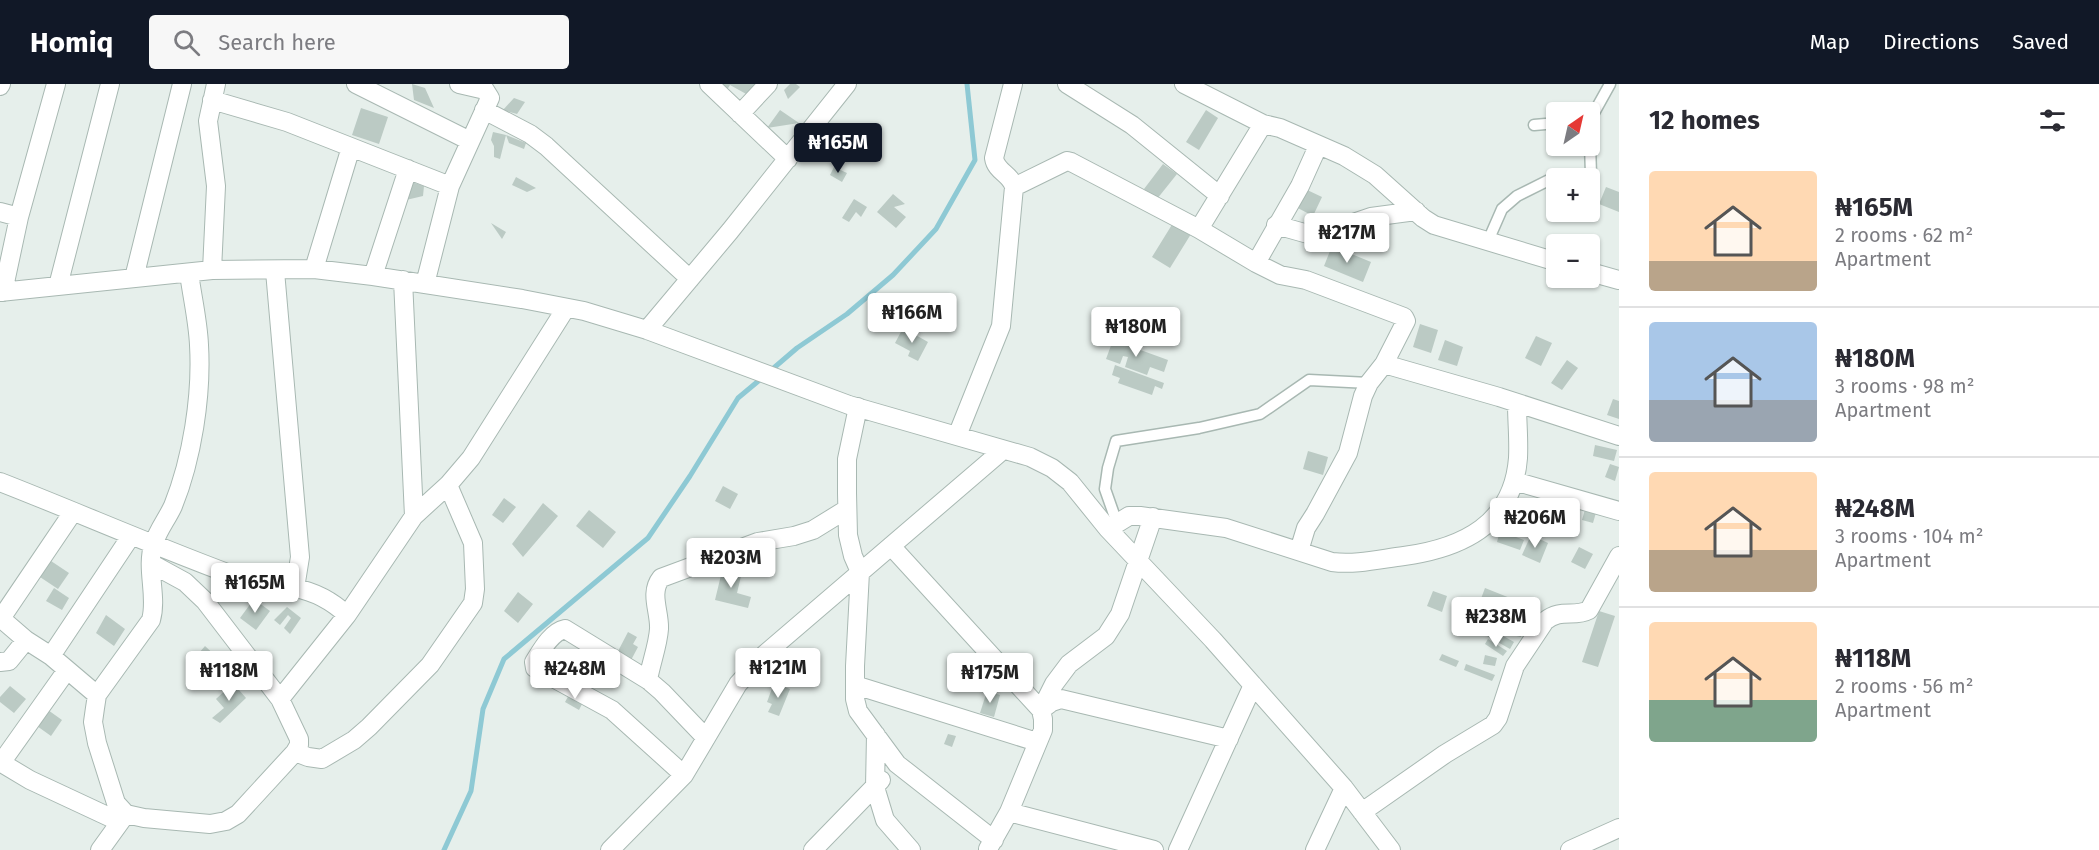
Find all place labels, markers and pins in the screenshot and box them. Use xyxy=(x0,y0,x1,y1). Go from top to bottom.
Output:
pin: ₦165M xyxy=(796,123,880,174)
pin: ₦217M xyxy=(1305,213,1389,264)
pin: ₦166M xyxy=(870,293,954,344)
pin: ₦180M xyxy=(1094,307,1178,358)
pin: ₦206M xyxy=(1493,498,1577,549)
pin: ₦203M xyxy=(689,538,773,589)
pin: ₦165M xyxy=(213,563,297,614)
pin: ₦238M xyxy=(1454,597,1538,648)
pin: ₦121M xyxy=(736,648,820,699)
pin: ₦248M xyxy=(533,649,617,700)
pin: ₦118M xyxy=(187,651,271,702)
pin: ₦175M xyxy=(948,653,1032,704)

